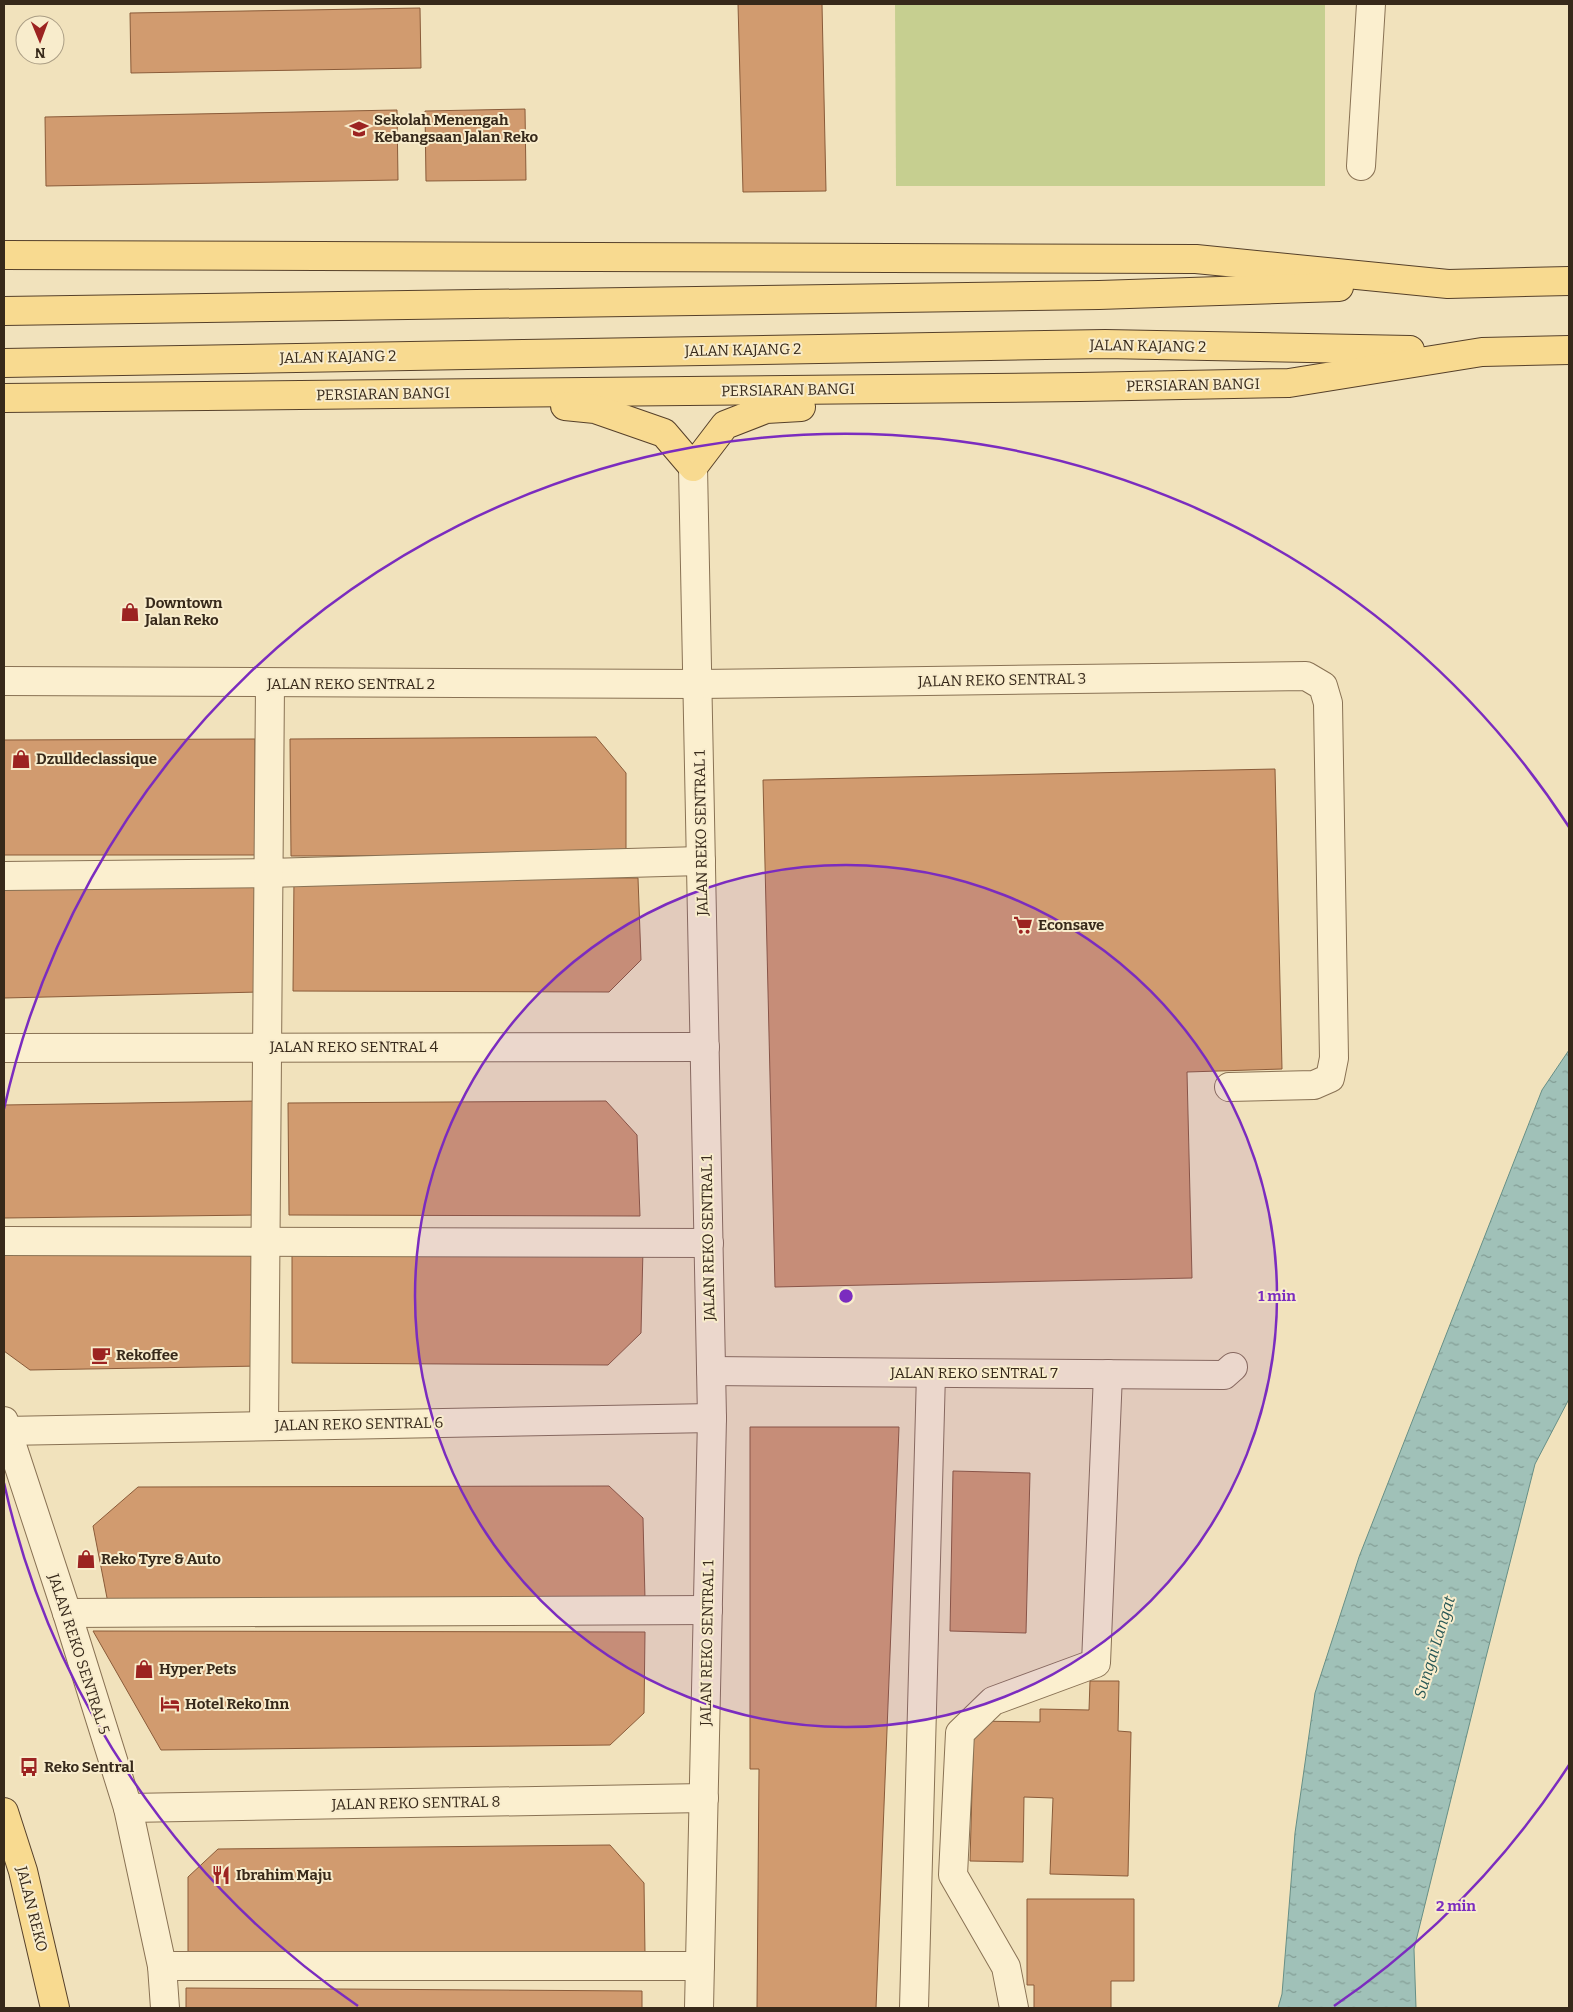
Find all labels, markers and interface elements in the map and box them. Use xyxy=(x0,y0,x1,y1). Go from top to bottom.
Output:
north arrow xyxy=(15,15,65,65)
text: N xyxy=(34,44,46,61)
place label: Sekolah Menengah Kebangsaan Jalan Reko xyxy=(374,111,539,146)
school or university icon: Sekolah Menengah Kebangsaan Jalan Reko xyxy=(348,118,370,140)
street label: JALAN KAJANG 2 xyxy=(1089,336,1206,356)
street label: JALAN KAJANG 2 xyxy=(684,340,801,360)
street label: JALAN KAJANG 2 xyxy=(279,347,396,367)
street label: PERSIARAN BANGI xyxy=(1126,375,1260,395)
street label: PERSIARAN BANGI xyxy=(721,380,855,400)
street label: PERSIARAN BANGI xyxy=(316,384,450,404)
place label: Downtown Jalan Reko xyxy=(144,594,223,629)
shop icon: Downtown Jalan Reko xyxy=(119,601,141,623)
street label: JALAN REKO SENTRAL 3 xyxy=(917,670,1086,690)
street label: JALAN REKO SENTRAL 2 xyxy=(266,675,435,693)
shop icon: Dzulldeclassique xyxy=(10,748,32,770)
place label: Dzulldeclassique xyxy=(36,750,157,768)
street label: JALAN REKO SENTRAL 1 xyxy=(691,750,711,917)
supermarket icon: Econsave xyxy=(1012,914,1034,936)
place label: Econsave xyxy=(1038,916,1104,934)
street label: JALAN REKO SENTRAL 4 xyxy=(269,1038,439,1056)
street label: JALAN REKO SENTRAL 1 xyxy=(698,1155,718,1322)
centre of rings xyxy=(837,1287,855,1305)
text: 1 min xyxy=(1258,1287,1296,1305)
cafe icon: Rekoffee xyxy=(90,1344,112,1366)
place label: Rekoffee xyxy=(116,1346,178,1364)
street label: JALAN REKO SENTRAL 7 xyxy=(889,1364,1058,1382)
street label: JALAN REKO SENTRAL 6 xyxy=(274,1414,444,1434)
shop icon: Reko Tyre & Auto xyxy=(75,1548,97,1570)
place label: Reko Tyre & Auto xyxy=(101,1550,221,1568)
street label: JALAN REKO SENTRAL 1 xyxy=(697,1560,717,1727)
street label: JALAN REKO SENTRAL 5 xyxy=(44,1570,113,1737)
water label: Sungai Langat xyxy=(1410,1593,1459,1701)
shop icon: Hyper Pets xyxy=(133,1658,155,1680)
place label: Hyper Pets xyxy=(159,1660,236,1678)
hotel icon: Hotel Reko Inn xyxy=(159,1693,181,1715)
place label: Hotel Reko Inn xyxy=(185,1695,289,1713)
bus stop icon: Reko Sentral xyxy=(18,1756,40,1778)
place label: Reko Sentral xyxy=(44,1758,135,1776)
street label: JALAN REKO SENTRAL 8 xyxy=(330,1793,501,1813)
street label: JALAN REKO xyxy=(12,1863,51,1954)
restaurant icon: Ibrahim Maju xyxy=(210,1864,232,1886)
place label: Ibrahim Maju xyxy=(236,1866,332,1884)
text: 2 min xyxy=(1436,1897,1476,1915)

